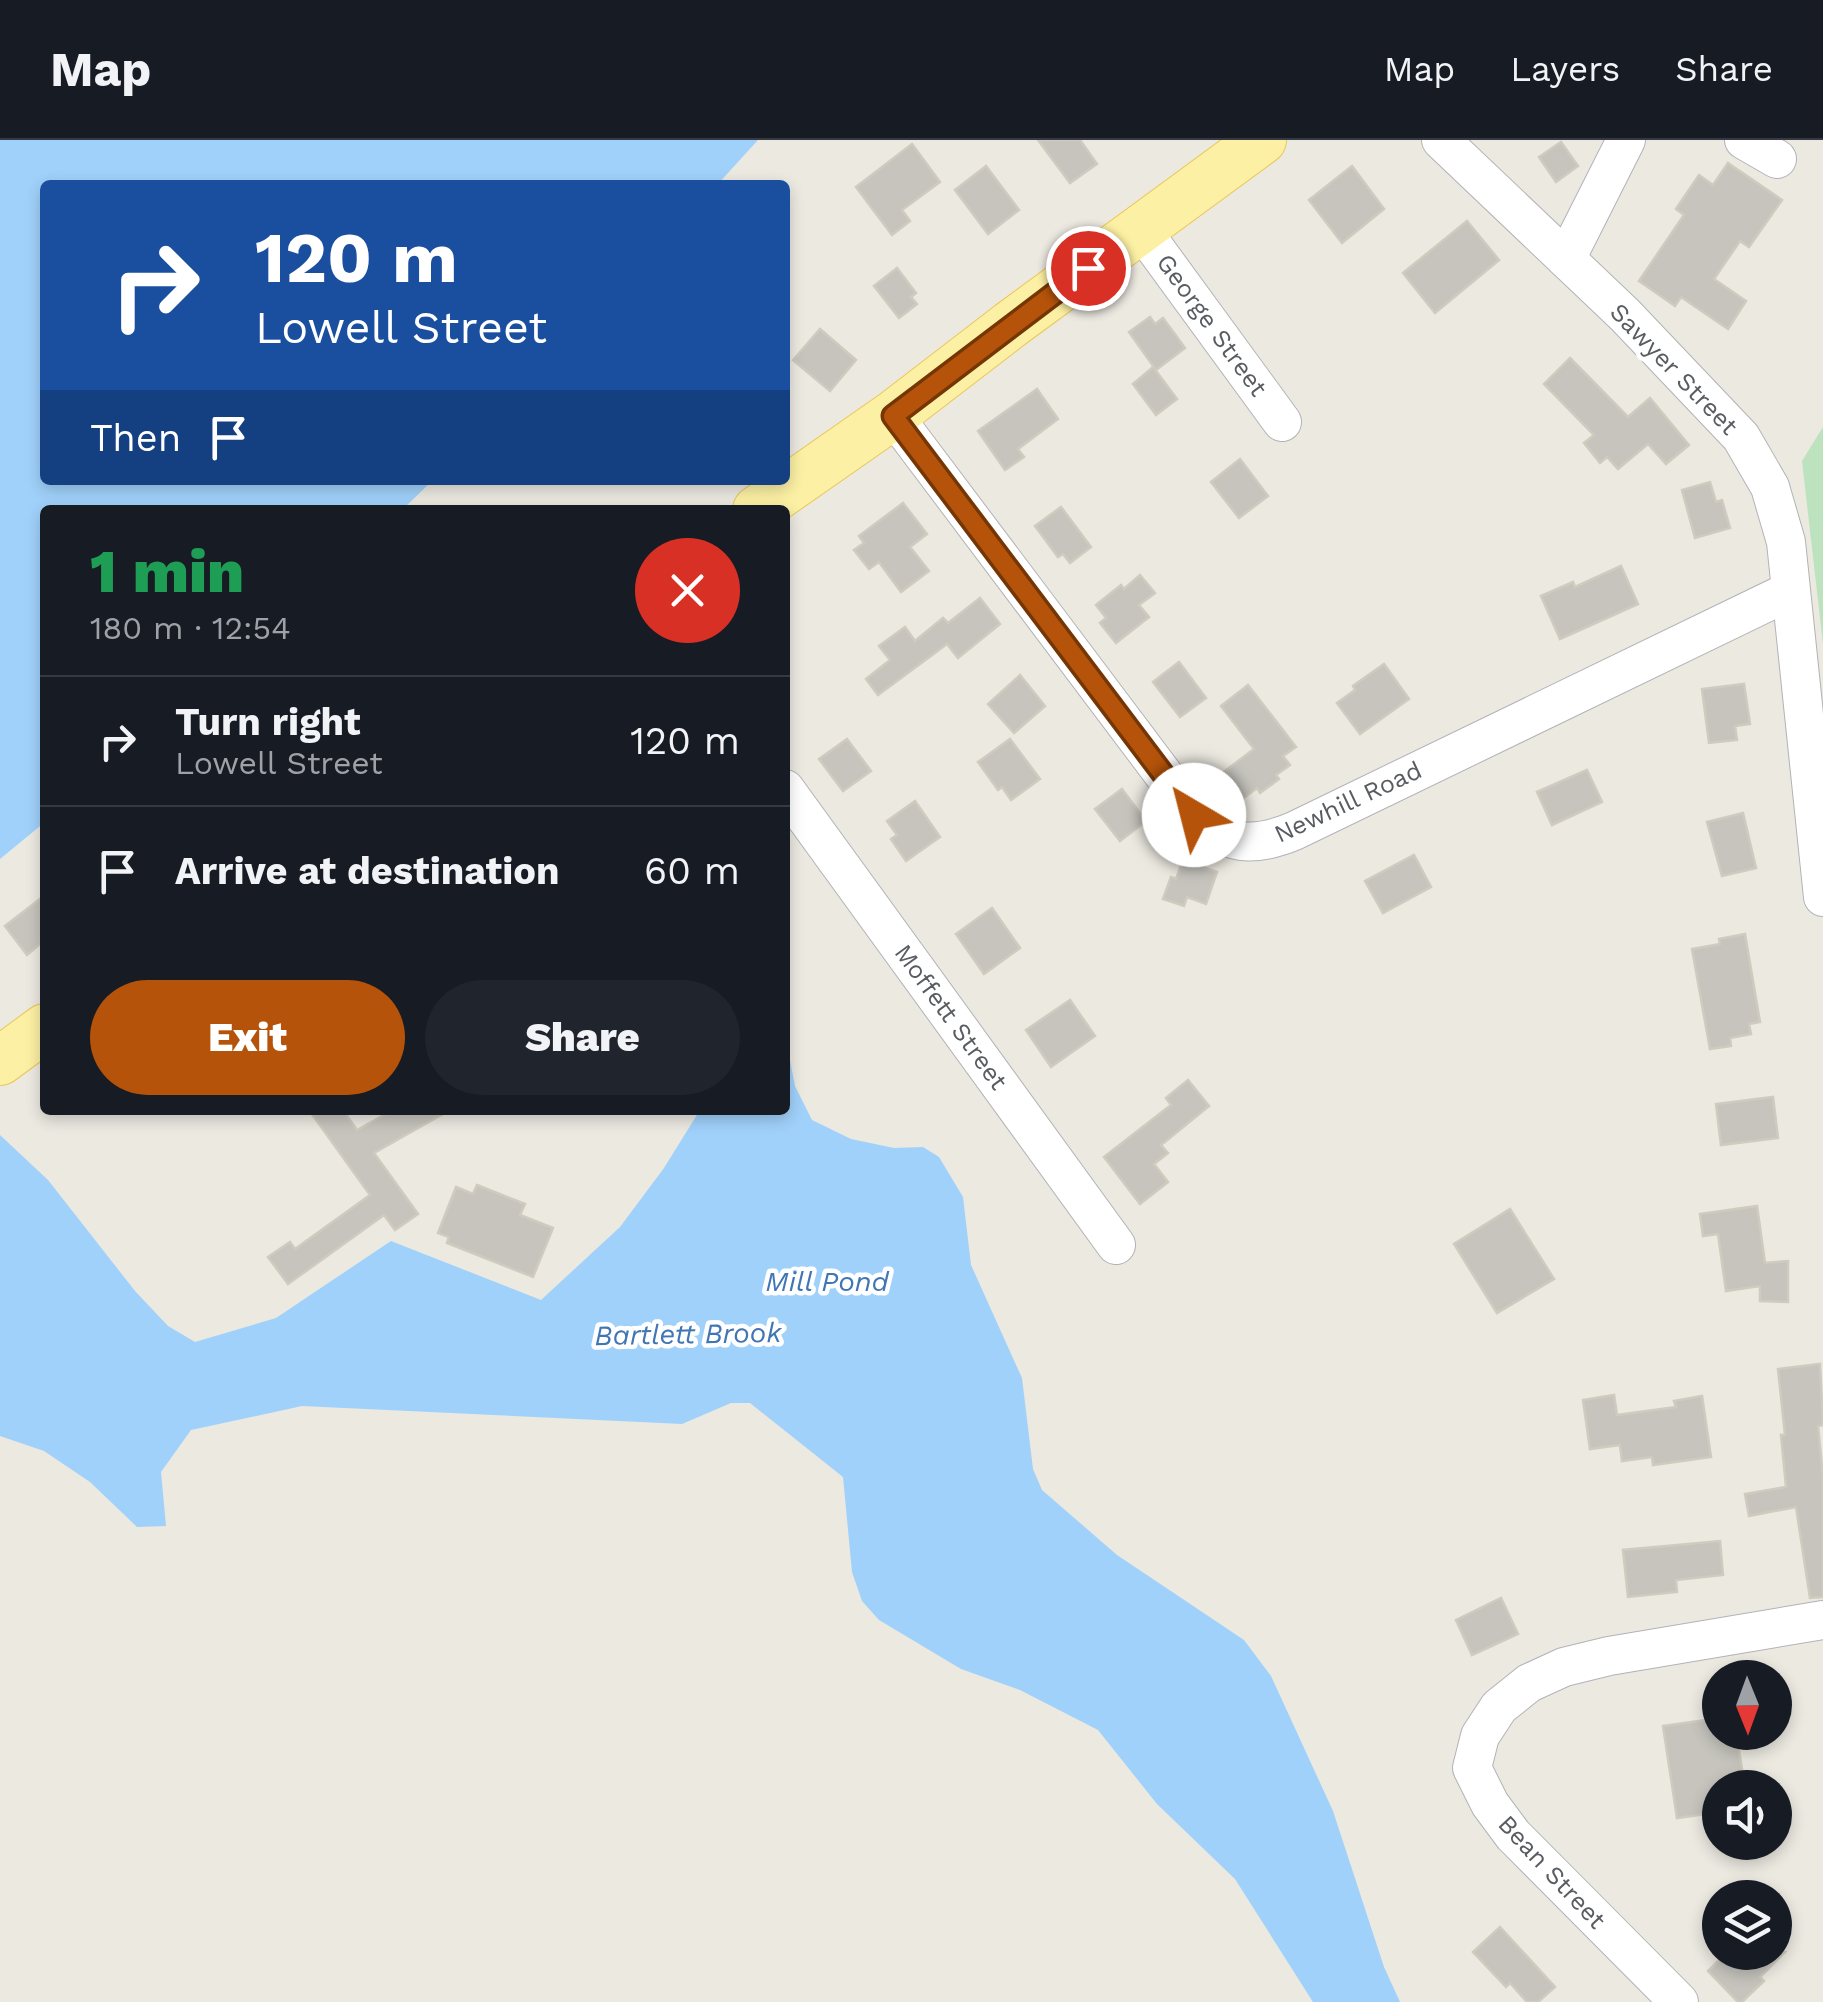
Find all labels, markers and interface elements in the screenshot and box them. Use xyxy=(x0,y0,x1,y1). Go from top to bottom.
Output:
text: Map xyxy=(50,41,151,98)
text: Map xyxy=(1384,48,1455,90)
text: Layers xyxy=(1510,48,1620,90)
text: Share xyxy=(1675,48,1773,90)
text: 120 m xyxy=(255,217,458,299)
icon: right xyxy=(90,220,220,350)
pin xyxy=(1046,226,1131,311)
icon: arrive xyxy=(1061,241,1116,296)
street label: George Street xyxy=(1151,248,1274,402)
street label: Sawyer Street xyxy=(1604,297,1744,441)
text: Lowell Street xyxy=(255,301,547,354)
icon: arrive xyxy=(201,410,256,465)
text: Then xyxy=(90,416,181,460)
text: 1 min xyxy=(90,536,244,607)
button: close xyxy=(635,538,740,643)
text: 180 m · 12:54 xyxy=(90,609,291,647)
text: Turn right xyxy=(175,700,361,744)
icon: right xyxy=(90,714,145,769)
text: 120 m xyxy=(630,719,740,763)
text: Lowell Street xyxy=(175,744,383,782)
street label: Newhill Road xyxy=(1270,755,1426,849)
position arrow xyxy=(1142,763,1246,867)
icon: arrive xyxy=(90,844,145,899)
text: Arrive at destination xyxy=(175,849,560,893)
text: 60 m xyxy=(644,849,740,893)
street label: Moffett Street xyxy=(889,939,1014,1096)
button: Exit xyxy=(90,980,405,1095)
button: Share xyxy=(425,980,740,1095)
water label: Mill Pond xyxy=(765,1265,889,1298)
water label: Bartlett Brook xyxy=(594,1316,783,1352)
north arrow xyxy=(1702,1660,1792,1750)
map controls xyxy=(1702,1660,1792,1970)
button: sound xyxy=(1702,1770,1792,1860)
street label: Bean Street xyxy=(1492,1809,1612,1935)
button: layers xyxy=(1702,1880,1792,1970)

